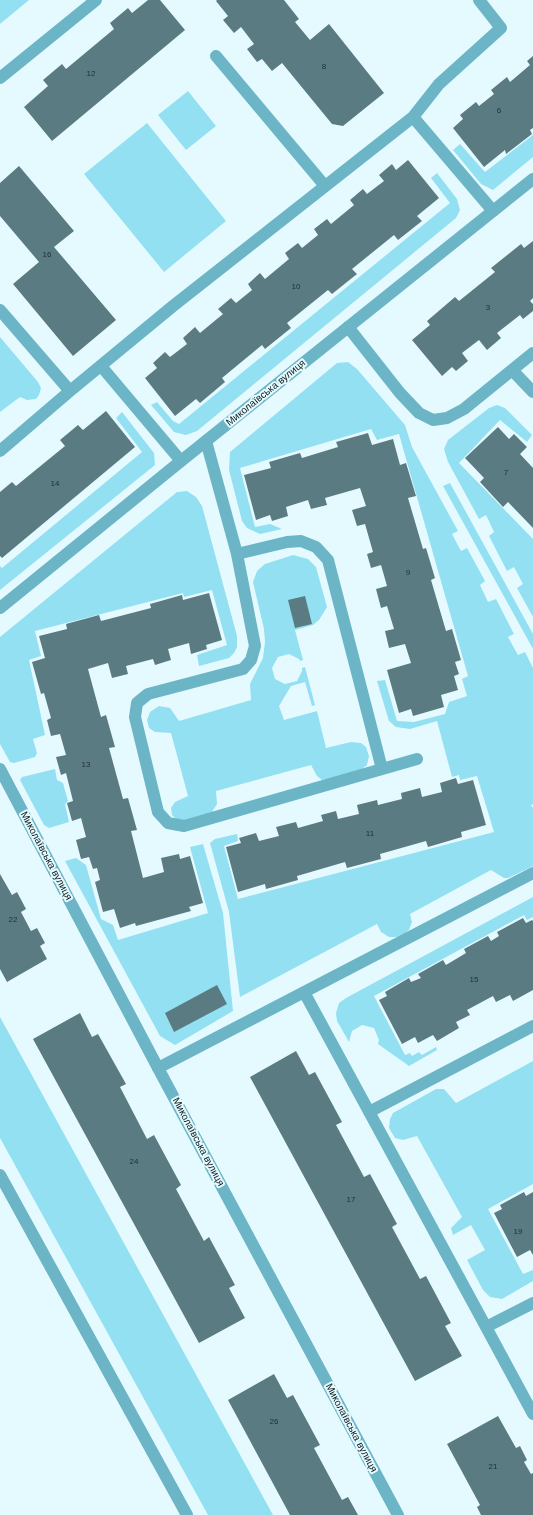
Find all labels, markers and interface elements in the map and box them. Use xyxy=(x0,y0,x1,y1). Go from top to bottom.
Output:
house number: 8 xyxy=(322,62,326,72)
house number: 12 xyxy=(87,69,95,79)
house number: 6 xyxy=(497,106,501,116)
house number: 16 xyxy=(43,250,51,260)
house number: 10 xyxy=(292,282,300,292)
house number: 3 xyxy=(486,303,490,313)
street label: Миколаївська вулиця xyxy=(224,357,308,429)
house number: 7 xyxy=(504,468,508,478)
house number: 14 xyxy=(51,479,59,489)
house number: 9 xyxy=(406,568,410,578)
house number: 13 xyxy=(82,760,90,770)
street label: Миколаївська вулиця xyxy=(18,810,74,902)
house number: 11 xyxy=(366,829,374,839)
house number: 22 xyxy=(9,915,17,925)
house number: 15 xyxy=(470,975,478,985)
street label: Миколаївська вулиця xyxy=(170,1096,226,1188)
house number: 24 xyxy=(130,1157,138,1167)
house number: 17 xyxy=(347,1195,355,1205)
house number: 19 xyxy=(514,1227,522,1237)
street label: Миколаївська вулиця xyxy=(323,1382,379,1474)
house number: 26 xyxy=(270,1417,278,1427)
house number: 21 xyxy=(489,1462,497,1472)

